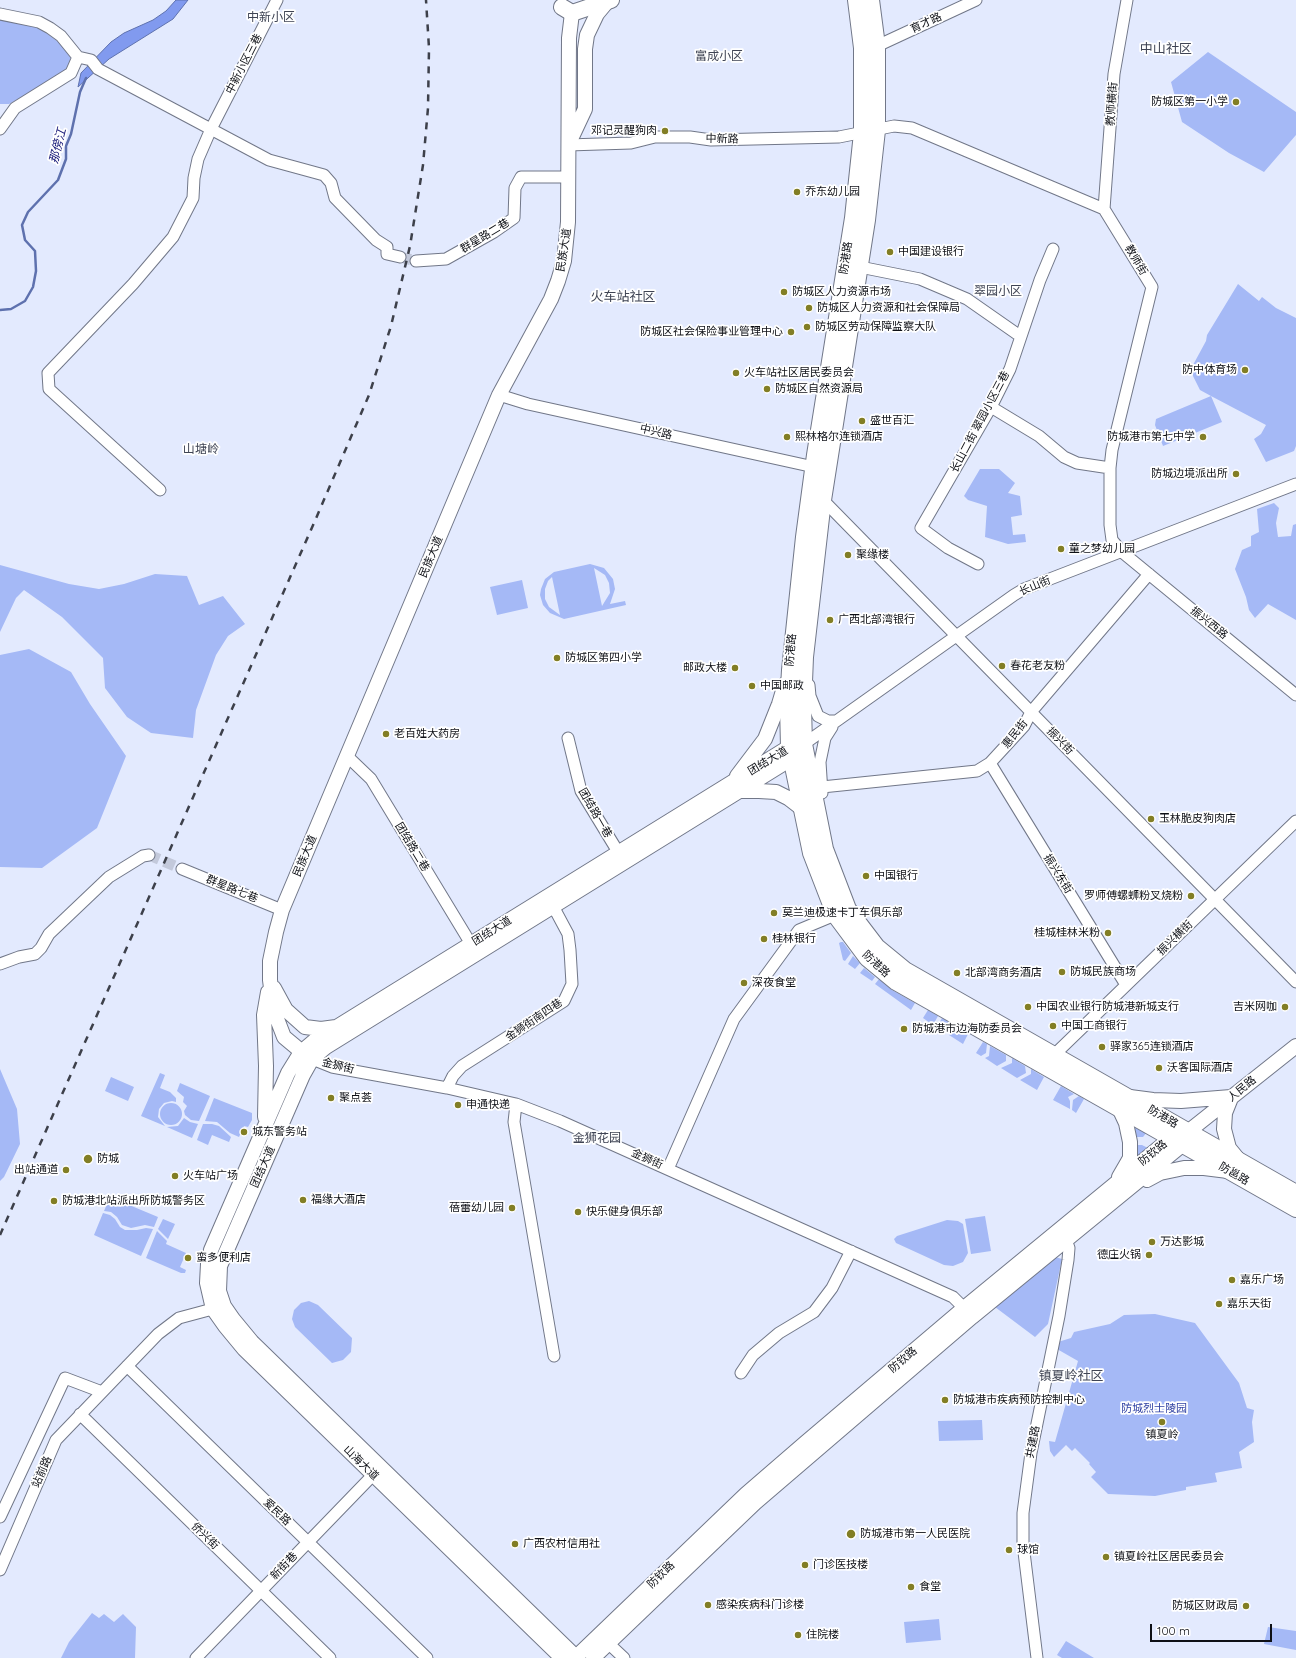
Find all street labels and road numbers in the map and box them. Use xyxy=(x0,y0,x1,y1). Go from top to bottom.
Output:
street label: 育才路 xyxy=(908,10,944,36)
street label: 中新小区三巷 xyxy=(223,32,265,96)
street label: 教师横街 xyxy=(1104,82,1120,126)
street label: 中新路 xyxy=(705,132,739,146)
street label: 群星路二巷 xyxy=(458,216,512,256)
street label: 民族大道 xyxy=(554,227,574,273)
street label: 防港路 xyxy=(837,241,855,275)
street label: 教师街 xyxy=(1122,242,1150,278)
street label: 长山二街 翠园小区三巷 xyxy=(948,369,1012,475)
street label: 中兴路 xyxy=(638,422,674,442)
street label: 民族大道 xyxy=(416,534,446,580)
street label: 长山街 xyxy=(1017,573,1053,599)
street label: 振兴西路 xyxy=(1188,604,1230,642)
street label: 防港路 xyxy=(783,633,799,667)
street label: 惠民街 xyxy=(999,717,1031,751)
street label: 振兴街 xyxy=(1044,725,1076,757)
street label: 团结大道 xyxy=(746,744,790,778)
street label: 团结路一巷 xyxy=(576,786,614,840)
street label: 团结路二巷 xyxy=(392,820,432,874)
street label: 民族大道 xyxy=(290,833,320,879)
street label: 振兴东街 xyxy=(1041,852,1075,896)
street label: 群星路七巷 xyxy=(204,873,260,905)
street label: 团结大道 xyxy=(470,914,514,948)
street label: 振兴横街 xyxy=(1155,918,1195,958)
street label: 防港路 xyxy=(859,948,893,980)
street label: 金狮街南四巷 xyxy=(503,996,565,1044)
street label: 金狮街 xyxy=(320,1056,356,1076)
street label: 人民路 xyxy=(1225,1073,1259,1105)
street label: 防港路 xyxy=(1145,1103,1181,1131)
street label: 防钦路 xyxy=(1136,1137,1170,1169)
street label: 团结大道 xyxy=(248,1144,278,1190)
street label: 金狮街 xyxy=(629,1146,665,1172)
street label: 防邕路 xyxy=(1216,1160,1252,1188)
street label: 防钦路 xyxy=(886,1344,920,1376)
street label: 共建路 xyxy=(1023,1425,1043,1459)
street label: 山海大道 xyxy=(341,1443,381,1483)
street label: 站前路 xyxy=(29,1454,55,1490)
street label: 爱民路 xyxy=(261,1496,293,1528)
street label: 侨兴街 xyxy=(189,1520,221,1552)
street label: 新街巷 xyxy=(268,1550,300,1582)
street label: 防钦路 xyxy=(645,1559,677,1591)

